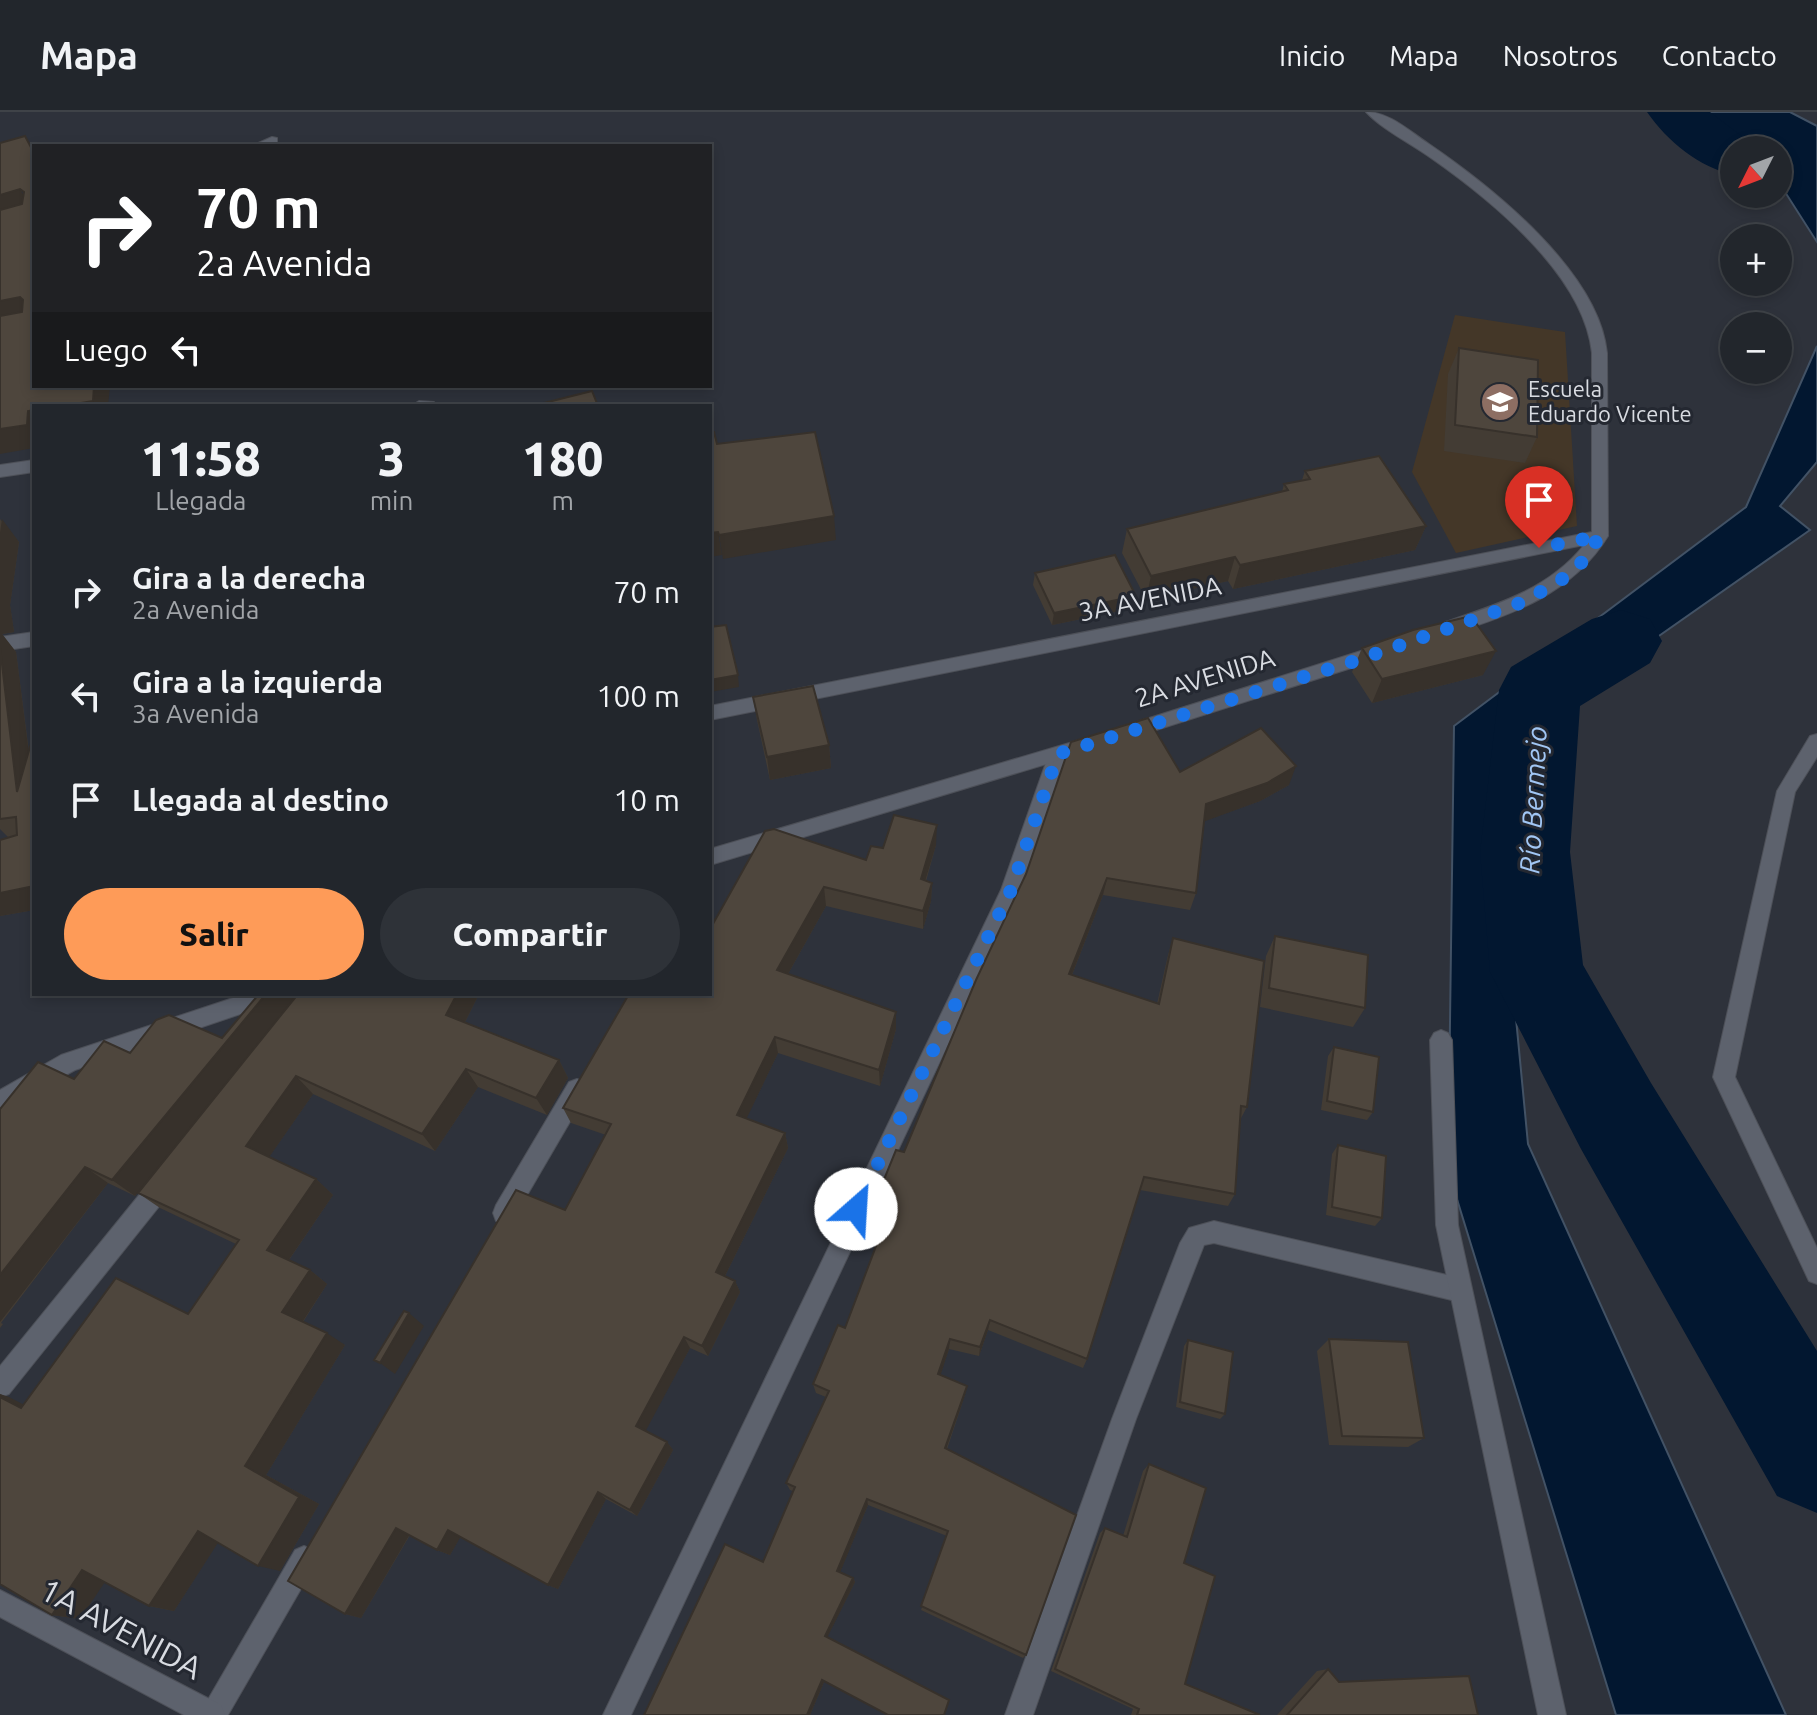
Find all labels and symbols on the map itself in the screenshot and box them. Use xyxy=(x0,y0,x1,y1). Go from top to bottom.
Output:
north arrow xyxy=(1720,136,1792,208)
place label: Escuela Eduardo Vicente xyxy=(1528,376,1692,426)
school or university icon: Escuela Eduardo Vicente xyxy=(1479,381,1521,423)
pin xyxy=(1505,466,1573,548)
street label: 3A AVENIDA xyxy=(1076,570,1224,627)
street label: 2A AVENIDA xyxy=(1132,643,1278,712)
water label: Río Bermejo xyxy=(1513,726,1552,874)
position arrow xyxy=(814,1167,898,1251)
street label: 1A AVENIDA xyxy=(35,1571,209,1686)

